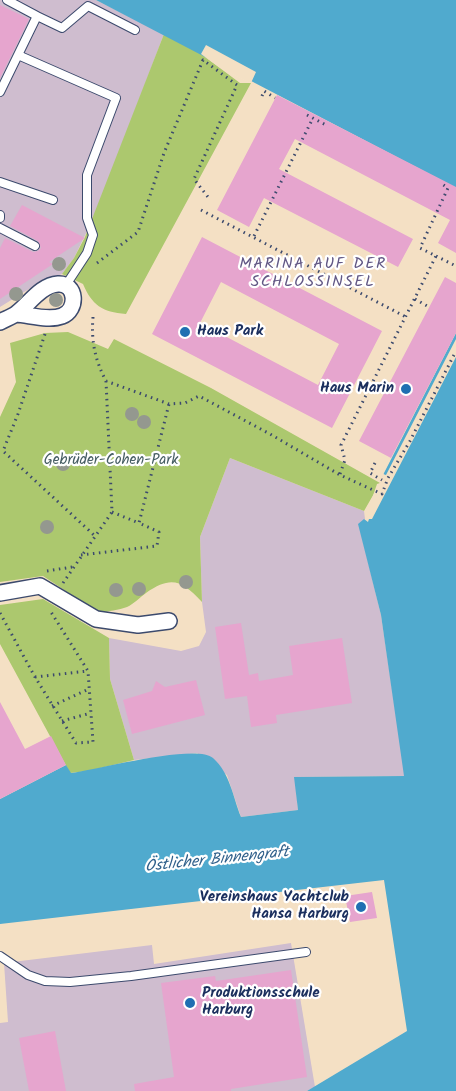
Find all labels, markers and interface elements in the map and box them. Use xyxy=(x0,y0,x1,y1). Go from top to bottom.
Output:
district label: MARINA AUF DER SCHLOSSINSEL xyxy=(239,255,387,293)
place label: Haus Park xyxy=(197,323,263,341)
marker: Haus Park xyxy=(178,325,192,339)
place label: Haus Marin xyxy=(320,380,394,398)
marker: Haus Marin xyxy=(399,382,413,396)
park label: Gebrüder-Cohen-Park xyxy=(44,452,178,470)
water label: Östlicher Binnengraft xyxy=(144,844,290,878)
place label: Vereinshaus Yachtclub Hansa Harburg xyxy=(200,889,349,924)
marker: Vereinshaus Yachtclub Hansa Harburg xyxy=(354,900,368,914)
place label: Produktionsschule Harburg xyxy=(202,985,319,1020)
marker: Produktionsschule Harburg xyxy=(183,996,197,1010)

